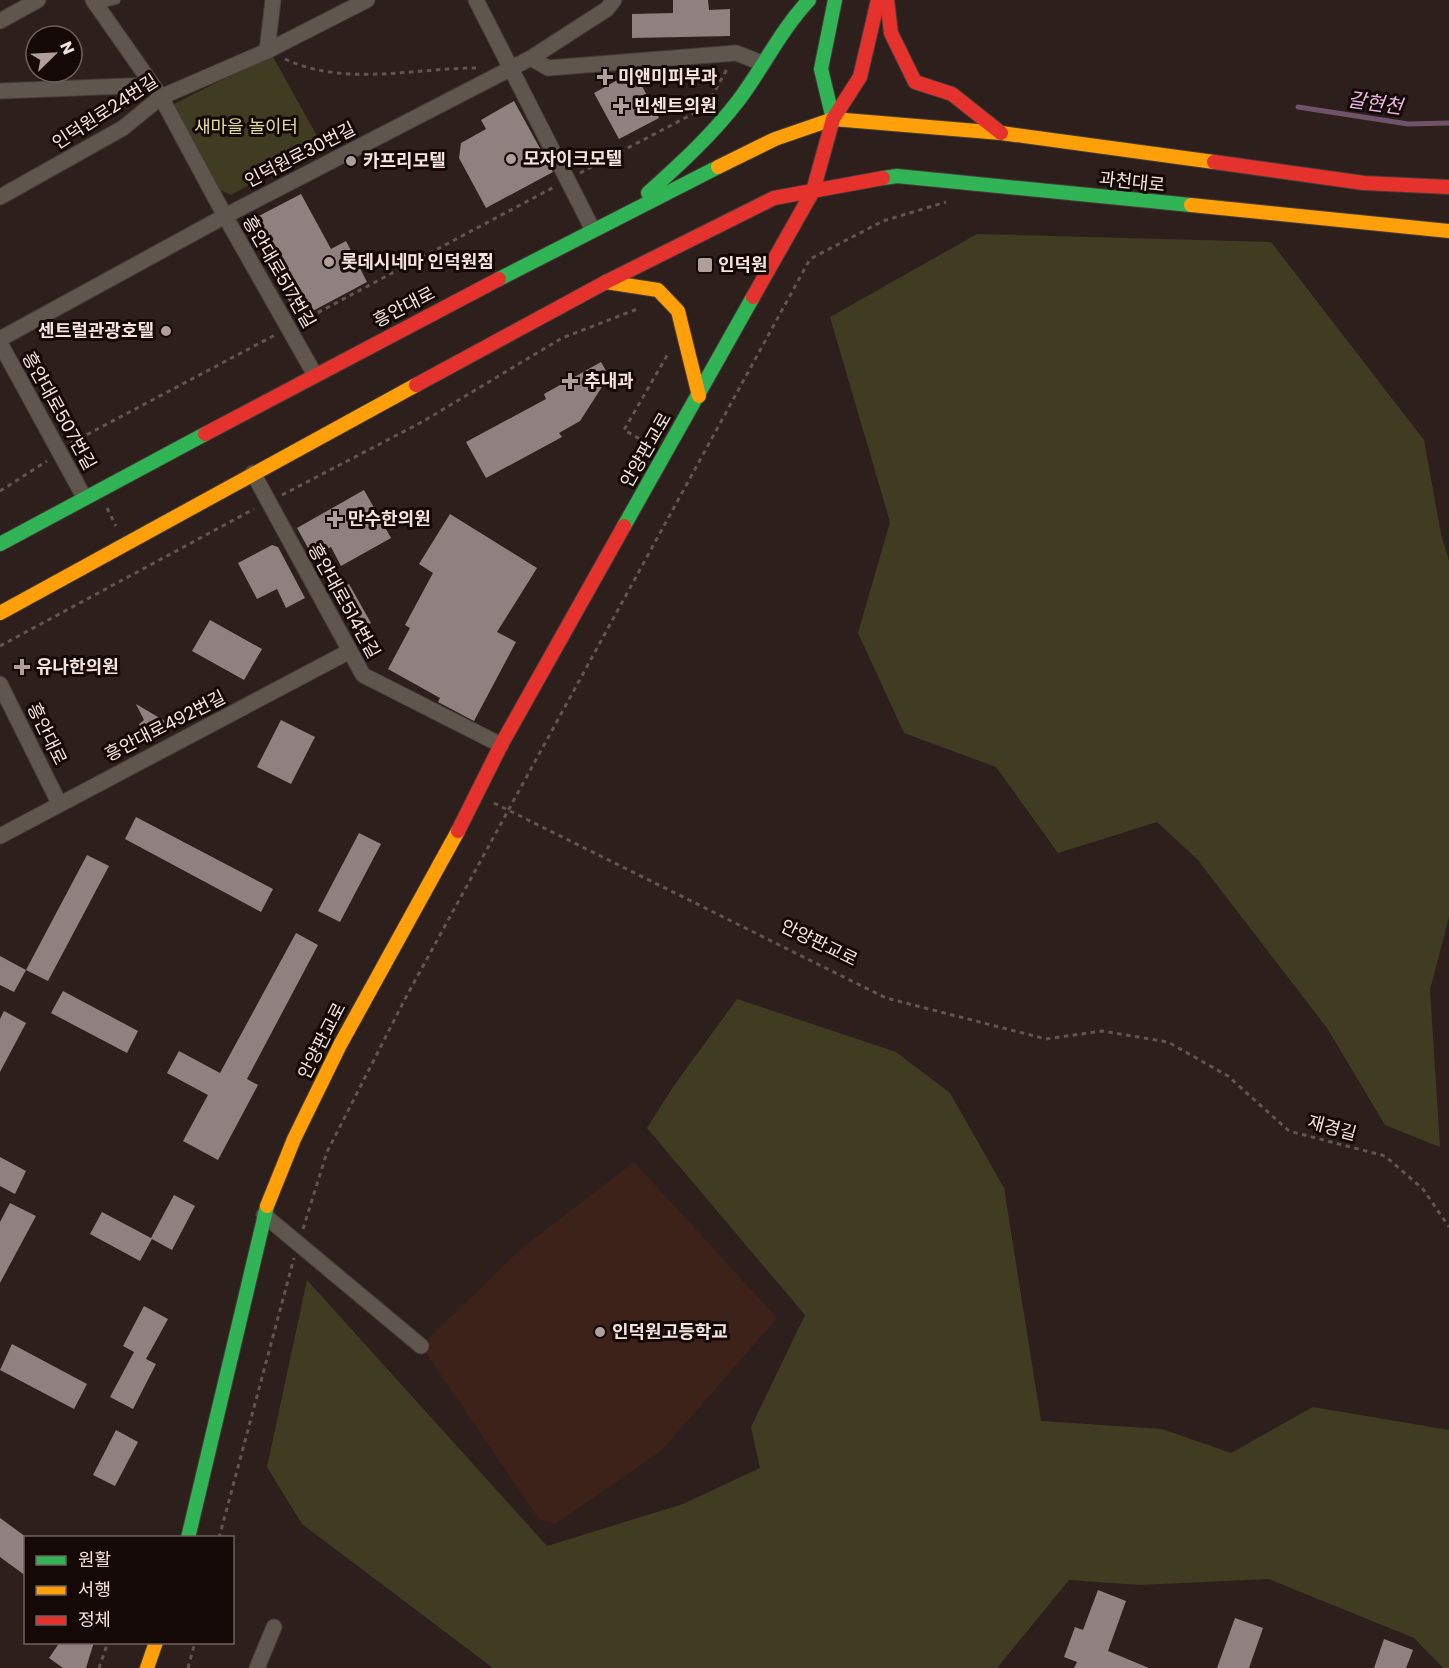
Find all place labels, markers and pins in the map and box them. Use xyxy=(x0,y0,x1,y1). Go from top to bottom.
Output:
place label: 미앤미피부과 xyxy=(618,64,718,89)
marker: 미앤미피부과 xyxy=(596,68,614,86)
place label: 빈센트의원 xyxy=(634,93,717,118)
marker: 빈센트의원 xyxy=(612,97,630,115)
place label: 모자이크모텔 xyxy=(523,146,622,171)
place label: 카프리모텔 xyxy=(363,148,446,173)
marker: 모자이크모텔 xyxy=(504,152,518,166)
marker: 카프리모텔 xyxy=(344,154,358,168)
place label: 롯데시네마 인덕원점 xyxy=(341,249,494,274)
place label: 인덕원 xyxy=(718,252,768,277)
marker: 롯데시네마 인덕원점 xyxy=(322,255,336,269)
marker: 인덕원 xyxy=(696,256,714,274)
place label: 센트럴관광호텔 xyxy=(38,318,154,343)
marker: 센트럴관광호텔 xyxy=(159,324,173,338)
place label: 추내과 xyxy=(584,368,634,393)
marker: 추내과 xyxy=(561,372,579,390)
place label: 만수한의원 xyxy=(348,506,431,531)
marker: 만수한의원 xyxy=(326,510,344,528)
place label: 유나한의원 xyxy=(36,654,119,679)
marker: 유나한의원 xyxy=(13,658,31,676)
place label: 인덕원고등학교 xyxy=(612,1319,728,1344)
marker: 인덕원고등학교 xyxy=(593,1325,607,1339)

